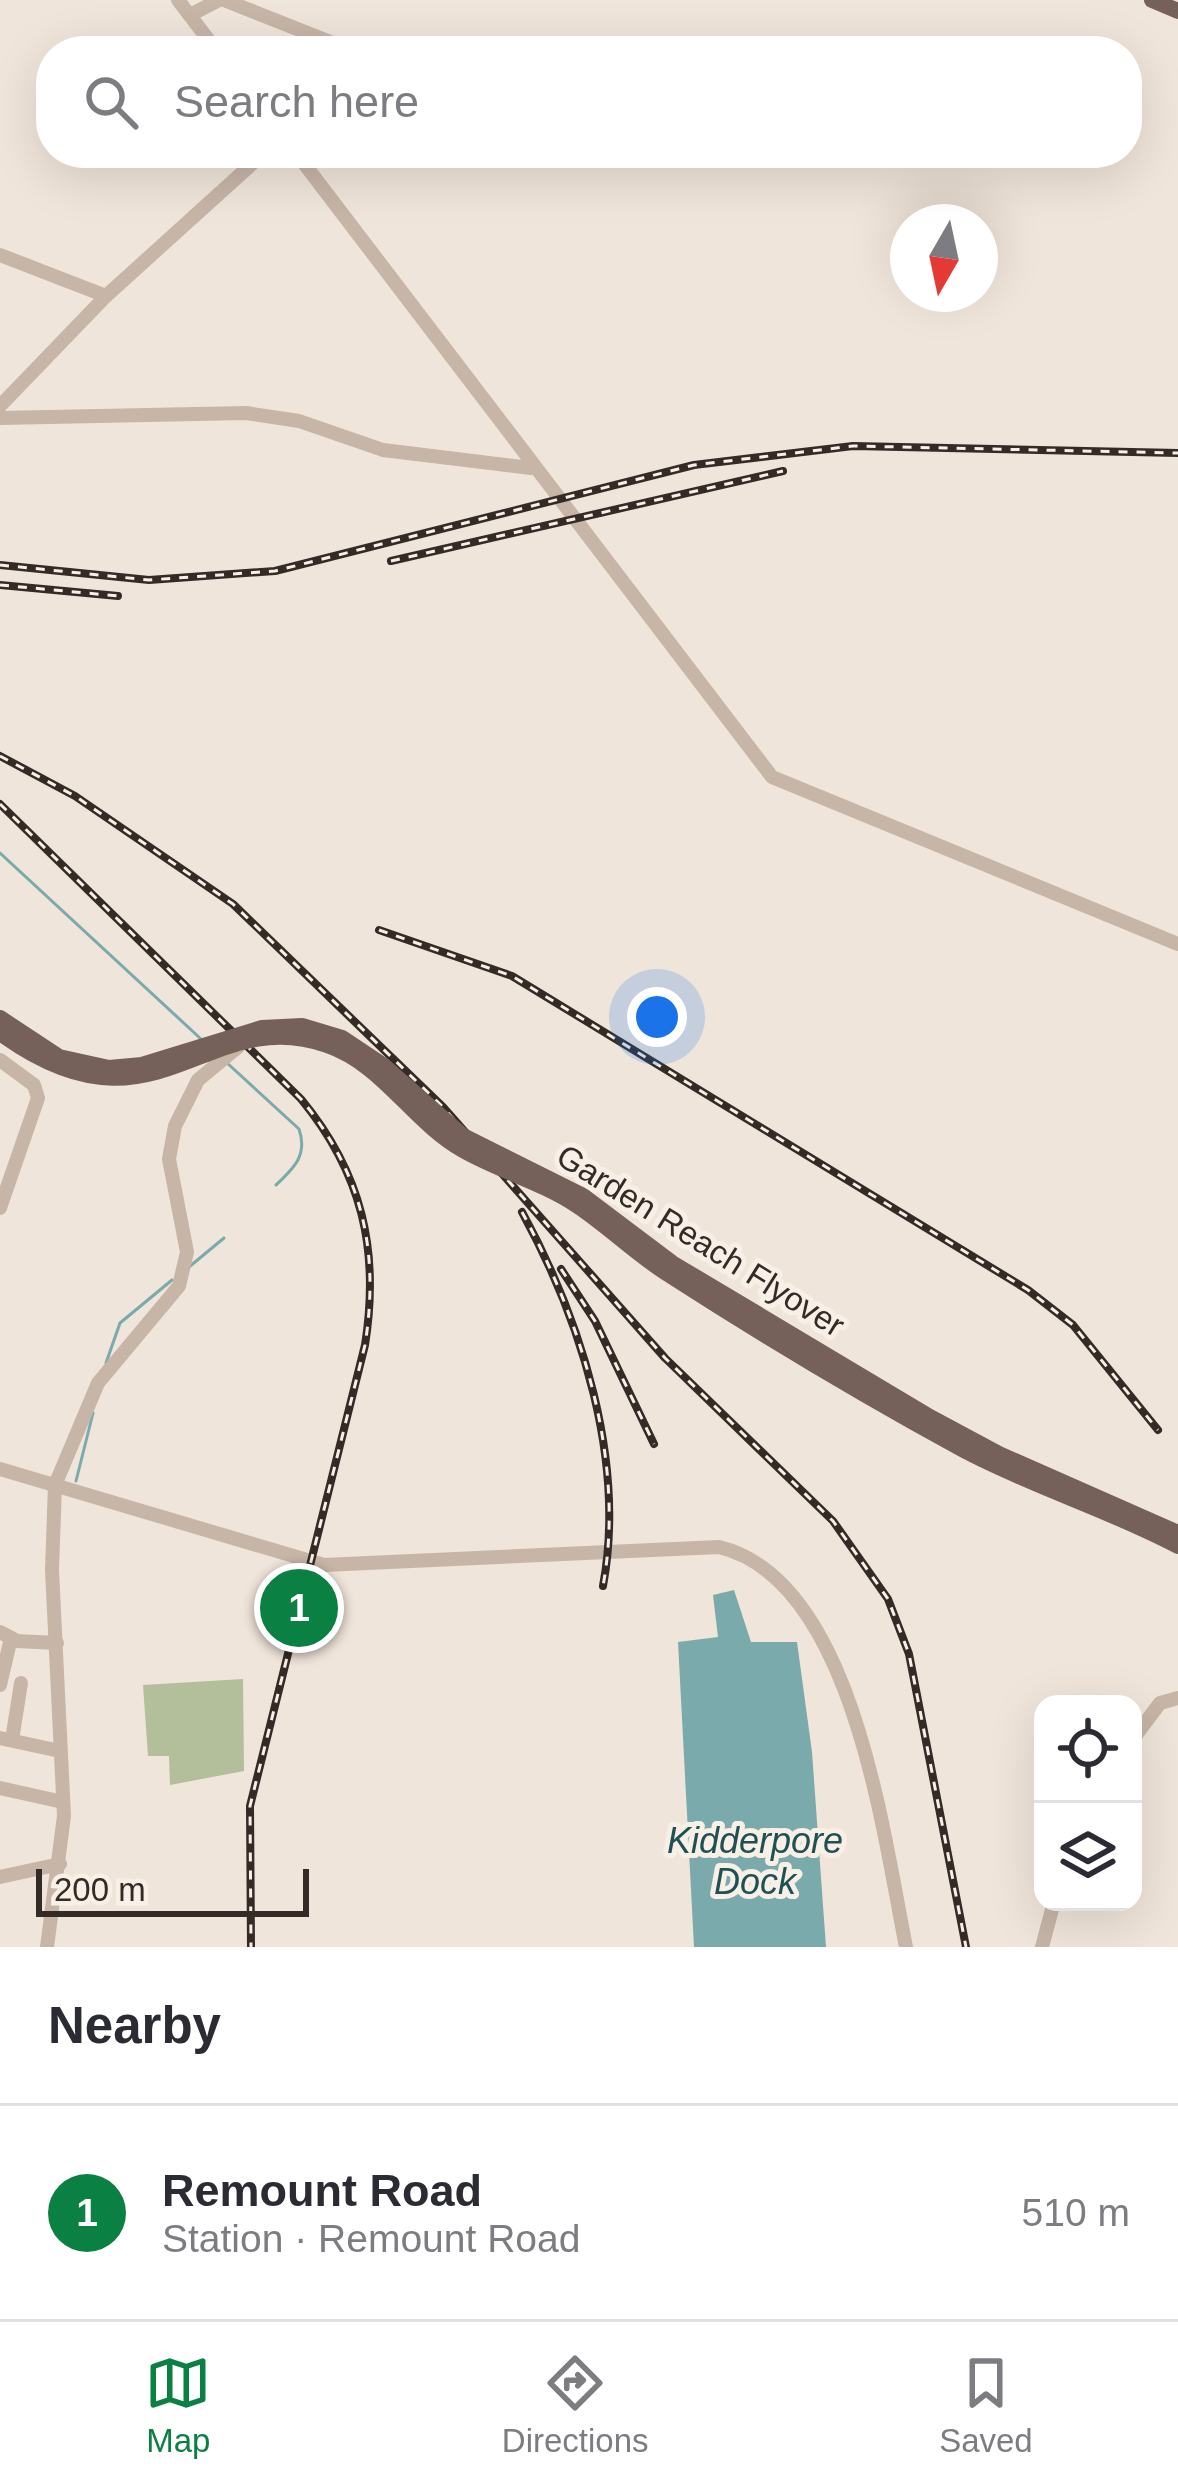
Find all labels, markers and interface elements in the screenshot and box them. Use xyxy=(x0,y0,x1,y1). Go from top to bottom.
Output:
search box xyxy=(36,36,1142,168)
icon: search xyxy=(78,69,144,135)
text: Search here xyxy=(174,76,419,127)
north arrow xyxy=(890,204,998,312)
your location xyxy=(627,987,687,1047)
street label: Garden Reach Flyover xyxy=(550,1137,851,1344)
pin: 1 xyxy=(260,1563,338,1653)
map controls xyxy=(1034,1695,1142,1911)
button: locate xyxy=(1034,1695,1142,1803)
button: layers xyxy=(1034,1803,1142,1911)
water label: Kidderpore Dock xyxy=(667,1820,843,1902)
scale bar xyxy=(36,1863,309,1916)
text: 200 m xyxy=(54,1871,146,1908)
text: Nearby xyxy=(48,1997,221,2054)
text: Remount Road xyxy=(162,2165,482,2216)
text: 1 xyxy=(76,2191,98,2234)
text: 510 m xyxy=(1022,2191,1130,2234)
text: Station · Remount Road xyxy=(162,2217,580,2260)
tab: Map xyxy=(145,2350,211,2460)
tab: Directions xyxy=(502,2350,649,2460)
tab: Saved xyxy=(939,2350,1033,2460)

